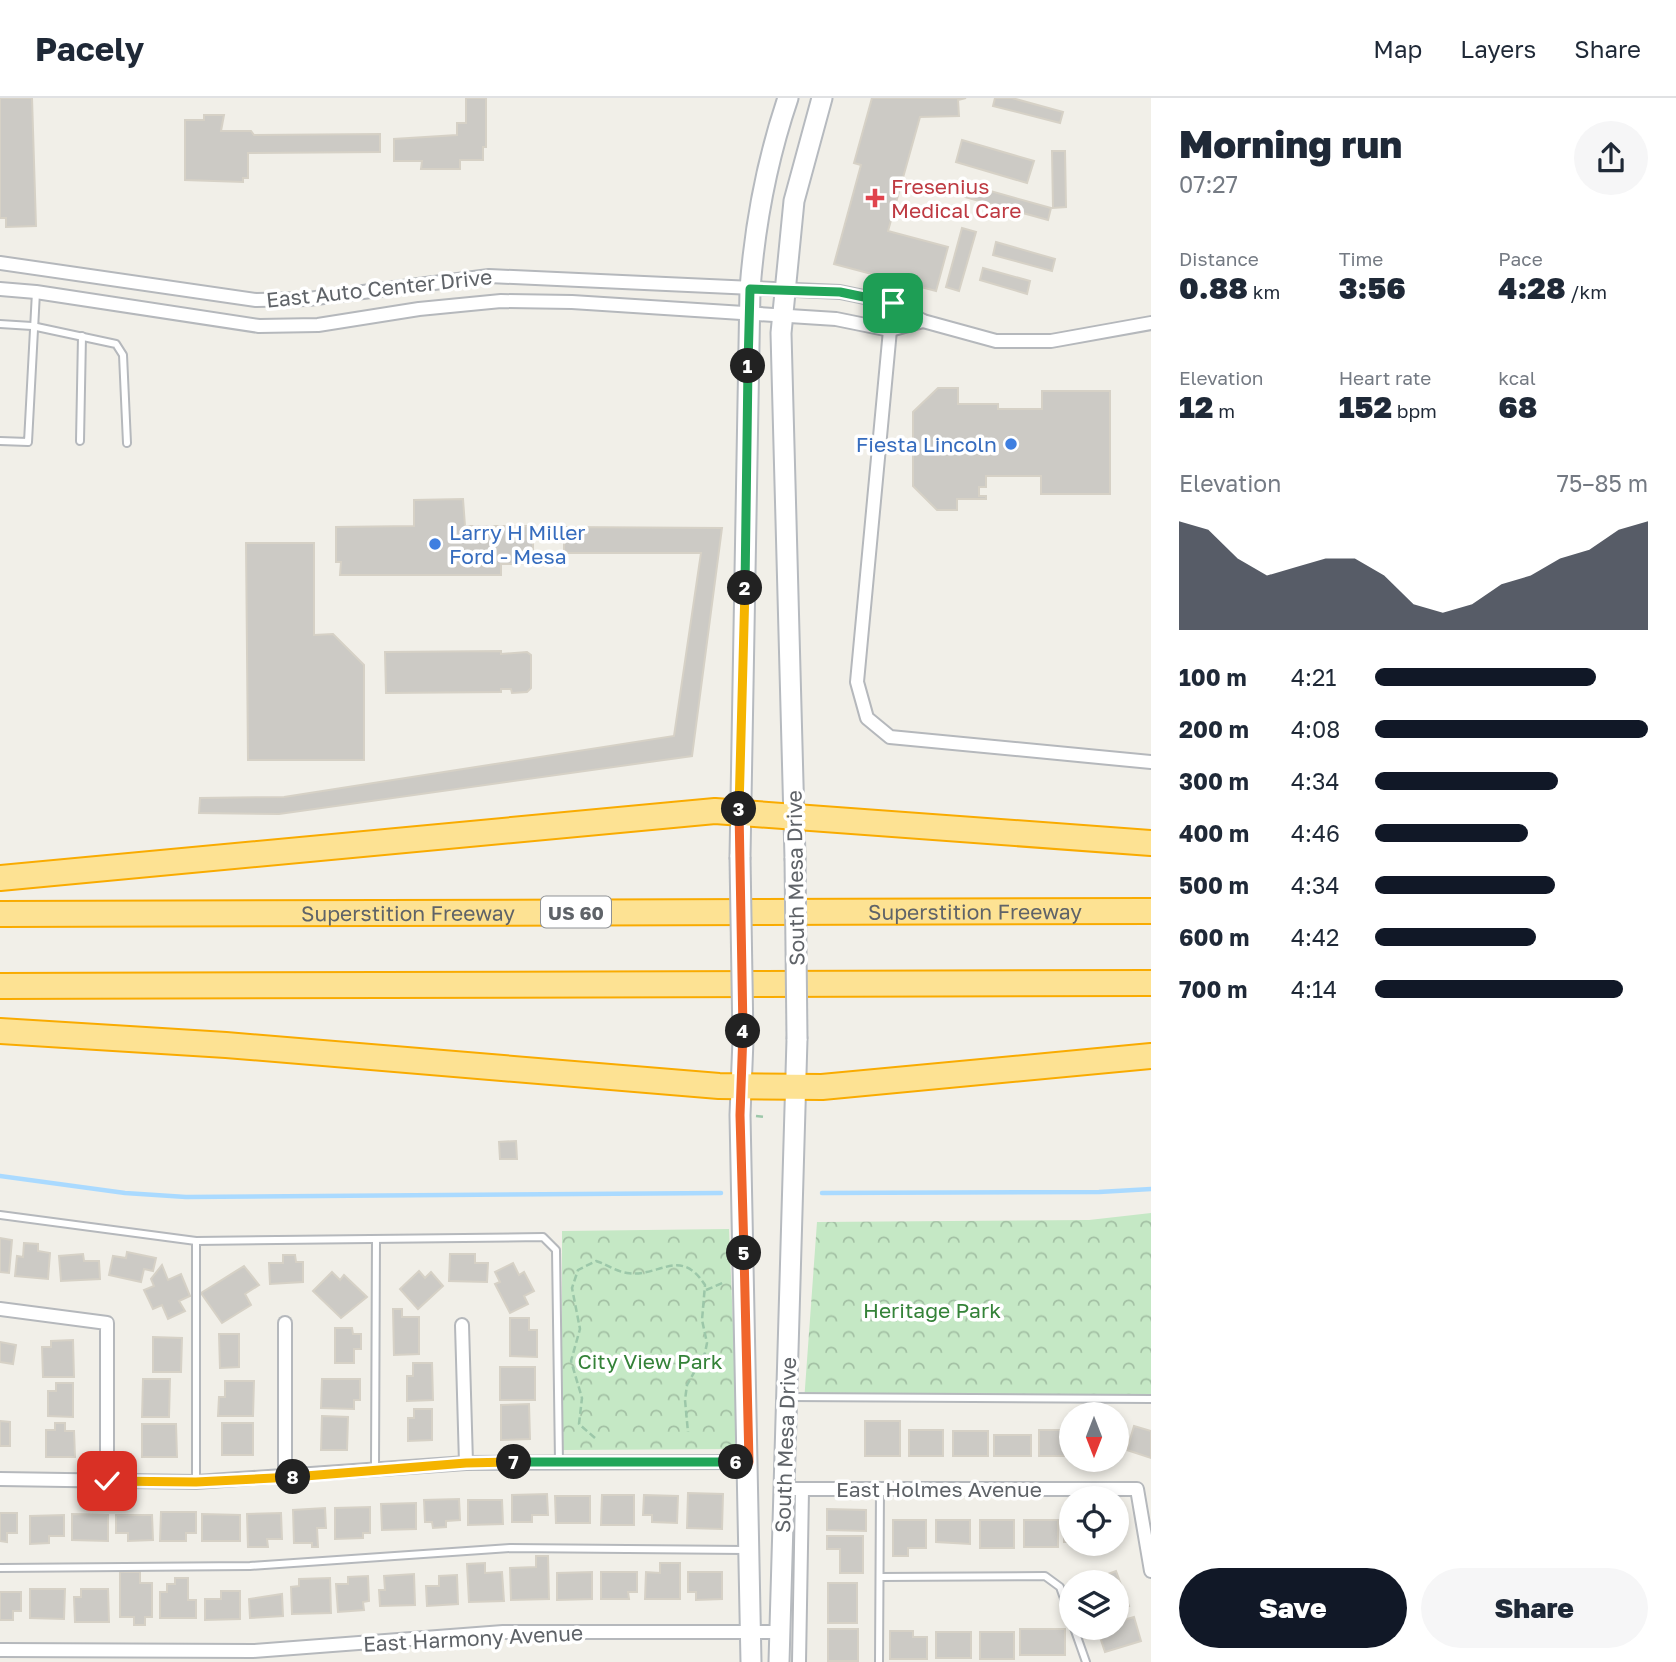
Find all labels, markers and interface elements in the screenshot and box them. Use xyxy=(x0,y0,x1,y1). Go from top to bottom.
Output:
text: Pacely xyxy=(35,29,144,68)
text: Map xyxy=(1373,34,1422,63)
text: Layers xyxy=(1460,34,1536,63)
text: Share xyxy=(1574,34,1641,63)
text: Morning run xyxy=(1179,121,1402,166)
button: share xyxy=(1574,121,1648,195)
text: 07:27 xyxy=(1179,170,1238,198)
place label: Fresenius Medical Care xyxy=(891,173,1021,223)
marker: Fresenius Medical Care xyxy=(865,188,885,208)
text: Distance xyxy=(1179,247,1259,270)
text: Time xyxy=(1339,247,1383,270)
text: Pace xyxy=(1498,247,1543,270)
street label: East Auto Center Drive xyxy=(265,263,493,313)
text: 0.88 xyxy=(1179,270,1248,306)
text: 3:56 xyxy=(1339,270,1406,306)
text: 4:28 xyxy=(1498,270,1566,306)
pin xyxy=(863,273,923,333)
text: km xyxy=(1248,280,1280,303)
text: /km xyxy=(1566,280,1607,303)
icon: arrive xyxy=(874,284,912,322)
pin: 1 xyxy=(730,348,766,384)
text: 1 xyxy=(743,354,752,377)
text: Elevation xyxy=(1179,366,1264,389)
text: Heart rate xyxy=(1339,366,1431,389)
text: kcal xyxy=(1498,366,1536,389)
text: 12 xyxy=(1179,389,1213,425)
text: 152 xyxy=(1339,389,1392,425)
text: 68 xyxy=(1498,389,1537,425)
text: m xyxy=(1213,399,1235,422)
text: bpm xyxy=(1392,399,1437,422)
place label: Fiesta Lincoln xyxy=(856,431,997,457)
marker: Fiesta Lincoln xyxy=(1003,436,1019,452)
text: Elevation xyxy=(1179,469,1281,497)
text: 75–85 m xyxy=(1557,469,1648,497)
place label: Larry H Miller Ford - Mesa xyxy=(449,519,586,569)
marker: Larry H Miller Ford - Mesa xyxy=(427,536,443,552)
pin: 2 xyxy=(728,570,762,606)
text: 2 xyxy=(739,576,750,599)
text: 100 m xyxy=(1179,663,1247,691)
text: 4:21 xyxy=(1291,663,1336,691)
text: 200 m xyxy=(1179,715,1249,743)
text: 4:08 xyxy=(1291,715,1340,743)
text: 300 m xyxy=(1179,767,1249,795)
text: 4:34 xyxy=(1291,767,1339,795)
street label: South Mesa Drive xyxy=(780,790,810,966)
pin: 3 xyxy=(722,792,756,826)
text: 3 xyxy=(733,797,744,820)
text: 400 m xyxy=(1179,819,1249,847)
text: 4:46 xyxy=(1291,819,1340,847)
text: 500 m xyxy=(1179,871,1249,899)
text: 4:34 xyxy=(1291,871,1339,899)
road number: US 60 xyxy=(541,897,611,928)
street label: Superstition Freeway xyxy=(868,898,1082,925)
street label: Superstition Freeway xyxy=(301,900,515,926)
text: 600 m xyxy=(1179,923,1249,951)
text: 4:42 xyxy=(1291,923,1339,951)
text: 700 m xyxy=(1179,975,1247,1003)
text: 4:14 xyxy=(1291,975,1337,1003)
pin: 4 xyxy=(726,1014,760,1048)
text: 4 xyxy=(737,1019,748,1042)
pin: 5 xyxy=(726,1236,762,1270)
text: 5 xyxy=(738,1241,749,1264)
park label: Heritage Park xyxy=(863,1297,1001,1323)
park label: City View Park xyxy=(577,1348,723,1374)
street label: South Mesa Drive xyxy=(769,1357,801,1533)
north arrow xyxy=(1059,1402,1129,1472)
map controls xyxy=(1059,1402,1129,1640)
pin: 7 xyxy=(496,1444,532,1480)
pin: 6 xyxy=(718,1444,754,1480)
text: 7 xyxy=(508,1450,519,1473)
text: 6 xyxy=(729,1450,742,1473)
pin xyxy=(77,1451,137,1511)
pin: 8 xyxy=(276,1460,310,1494)
icon: check xyxy=(88,1462,126,1500)
text: 8 xyxy=(286,1465,299,1488)
street label: East Holmes Avenue xyxy=(836,1476,1042,1502)
button: locate xyxy=(1059,1486,1129,1556)
button: Save xyxy=(1179,1568,1407,1648)
button: Share xyxy=(1421,1568,1648,1648)
button: layers xyxy=(1059,1570,1129,1640)
street label: East Harmony Avenue xyxy=(362,1619,584,1657)

